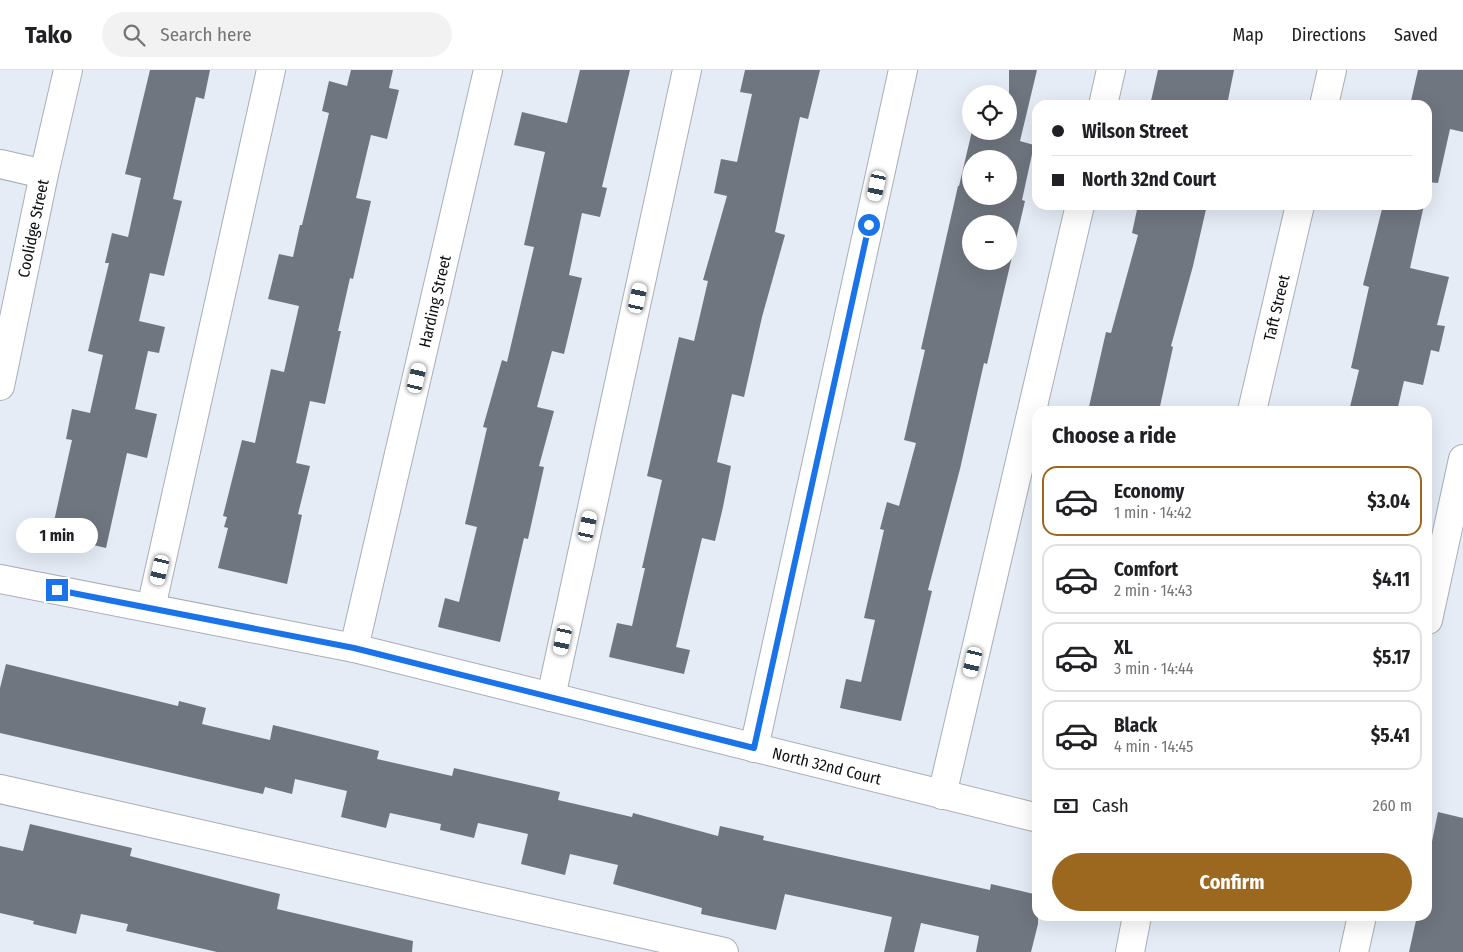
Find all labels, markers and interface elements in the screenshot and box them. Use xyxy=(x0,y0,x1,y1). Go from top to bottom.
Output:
search box xyxy=(102,12,452,57)
text: Tako xyxy=(25,21,72,49)
icon: search xyxy=(120,21,148,49)
text: Search here xyxy=(160,23,252,46)
text: Map xyxy=(1232,24,1264,46)
text: Directions xyxy=(1292,24,1366,46)
text: Saved xyxy=(1394,24,1438,46)
map controls xyxy=(962,85,1017,270)
button: locate xyxy=(962,85,1017,140)
text: Wilson Street xyxy=(1082,120,1188,143)
button: + xyxy=(962,150,1017,205)
text: North 32nd Court xyxy=(1082,168,1216,191)
car xyxy=(866,170,887,202)
street label: Coolidge Street xyxy=(13,177,52,279)
route start xyxy=(858,214,880,236)
button: − xyxy=(962,215,1017,270)
street label: Harding Street xyxy=(414,252,454,349)
street label: Taft Street xyxy=(1259,272,1293,343)
car xyxy=(627,282,648,314)
car xyxy=(406,362,427,394)
text: Choose a ride xyxy=(1052,422,1176,449)
icon: car xyxy=(1054,479,1099,524)
text: Economy xyxy=(1114,480,1184,503)
text: $3.04 xyxy=(1367,490,1410,513)
text: 1 min · 14:42 xyxy=(1114,503,1192,522)
car xyxy=(577,510,598,542)
callout: 1 min xyxy=(16,518,98,552)
text: 1 min xyxy=(40,526,74,545)
car xyxy=(149,554,170,586)
icon: car xyxy=(1054,557,1099,602)
text: Comfort xyxy=(1114,558,1178,581)
text: $4.11 xyxy=(1373,568,1410,591)
route end xyxy=(46,579,68,601)
text: 2 min · 14:43 xyxy=(1114,581,1193,600)
car xyxy=(552,624,573,656)
icon: car xyxy=(1054,635,1099,680)
text: XL xyxy=(1114,636,1133,659)
car xyxy=(962,646,983,678)
text: $5.17 xyxy=(1373,646,1410,669)
text: 3 min · 14:44 xyxy=(1114,659,1193,678)
icon: car xyxy=(1054,713,1099,758)
text: Black xyxy=(1114,714,1157,737)
text: $5.41 xyxy=(1371,724,1410,747)
text: 4 min · 14:45 xyxy=(1114,737,1193,756)
street label: North 32nd Court xyxy=(771,743,884,788)
icon: cash xyxy=(1052,792,1080,820)
text: Cash xyxy=(1092,794,1129,817)
text: 260 m xyxy=(1373,796,1412,815)
button: Confirm xyxy=(1052,853,1412,911)

